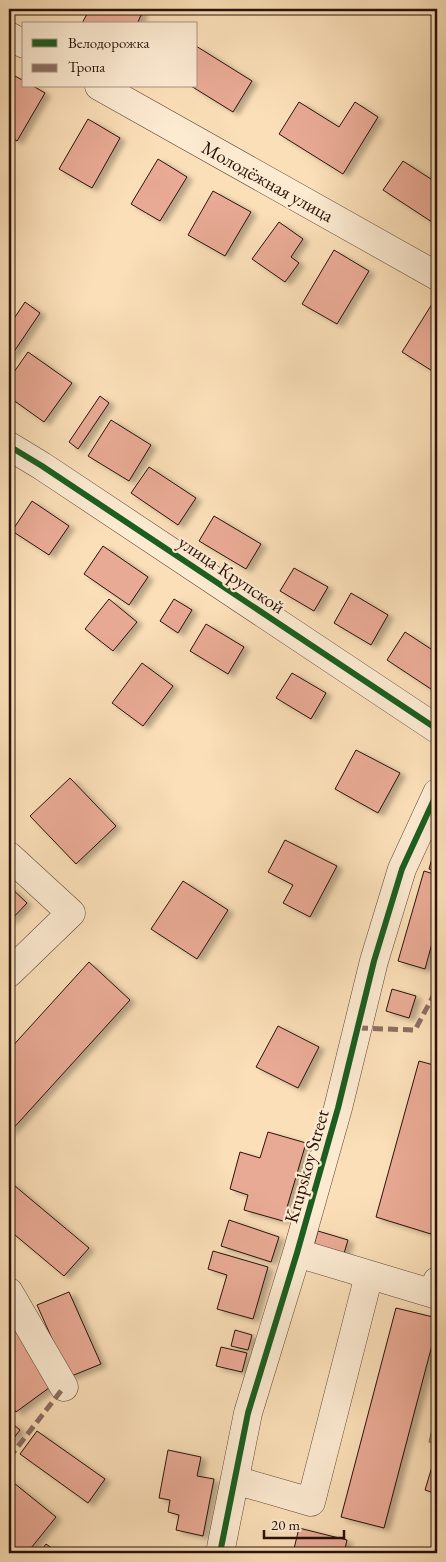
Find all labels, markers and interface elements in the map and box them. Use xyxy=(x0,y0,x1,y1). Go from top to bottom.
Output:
legend xyxy=(22,22,198,88)
text: Велодорожка xyxy=(68,33,149,52)
text: Тропа xyxy=(68,57,105,76)
street label: Молодёжная улица xyxy=(197,135,338,228)
street label: улица Крупской xyxy=(174,529,290,619)
street label: Krupskoy Street xyxy=(278,1106,335,1226)
scale bar xyxy=(264,1507,344,1539)
text: 20 m xyxy=(271,1515,300,1534)

